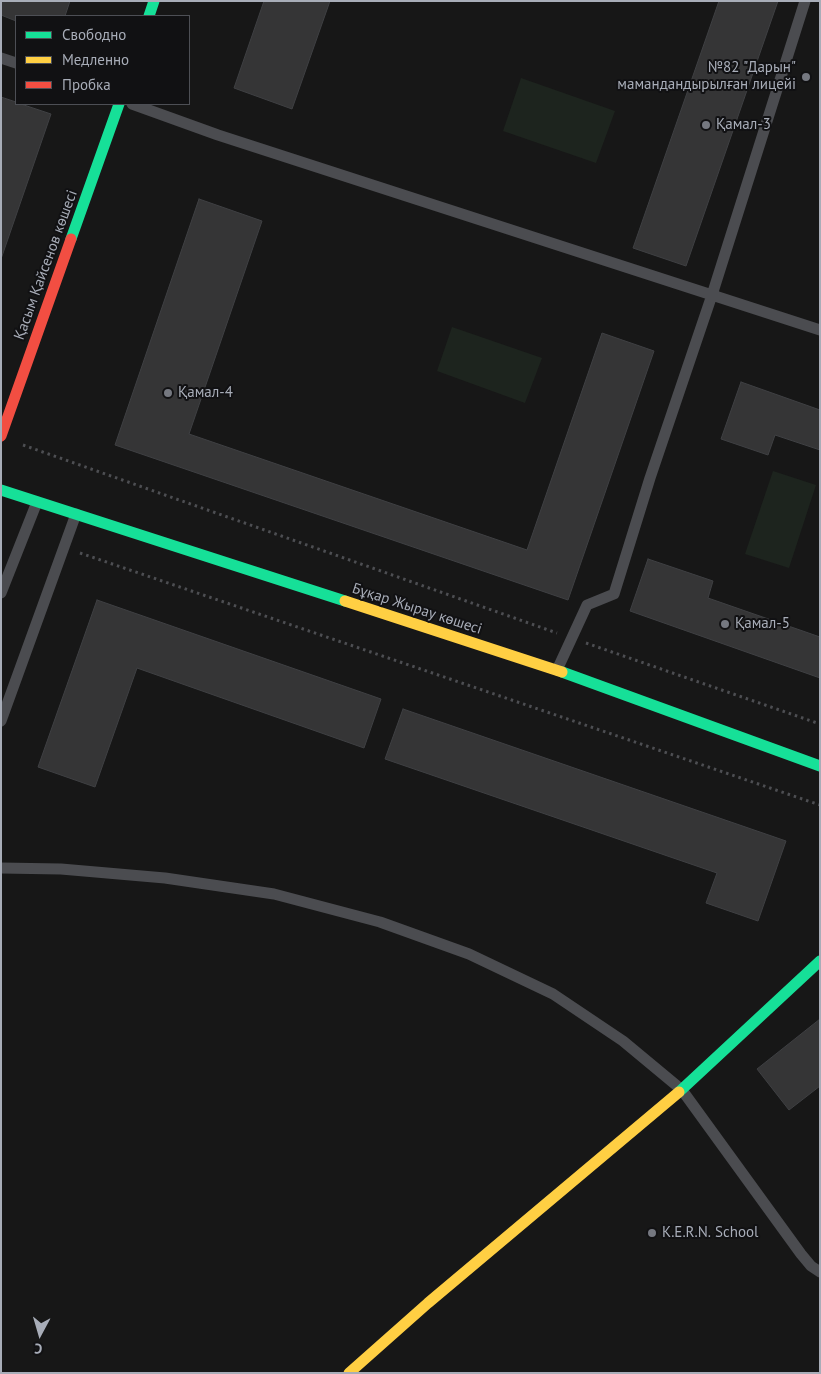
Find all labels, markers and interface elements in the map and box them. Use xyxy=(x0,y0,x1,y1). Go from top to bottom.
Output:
legend xyxy=(15,15,190,105)
text: Свободно xyxy=(62,25,126,44)
text: Медленно xyxy=(62,50,129,69)
place label: №82 "Дарын" мамандандырылған лицейі xyxy=(617,59,796,94)
marker: №82 "Дарын" мамандандырылған лицейі xyxy=(800,71,812,83)
text: Пробка xyxy=(62,75,111,94)
place label: Қамал-3 xyxy=(716,116,771,134)
marker: Қамал-3 xyxy=(700,119,712,131)
street label: Қасым Қайсенов көшесі xyxy=(11,188,81,342)
place label: Қамал-4 xyxy=(178,384,233,402)
marker: Қамал-4 xyxy=(162,387,174,399)
street label: Бұқар Жырау көшесі xyxy=(350,580,484,638)
place label: Қамал-5 xyxy=(735,615,790,633)
marker: Қамал-5 xyxy=(719,618,731,630)
place label: K.E.R.N. School xyxy=(662,1224,758,1242)
marker: K.E.R.N. School xyxy=(646,1227,658,1239)
north arrow xyxy=(15,1309,65,1359)
text: С xyxy=(34,1340,43,1358)

